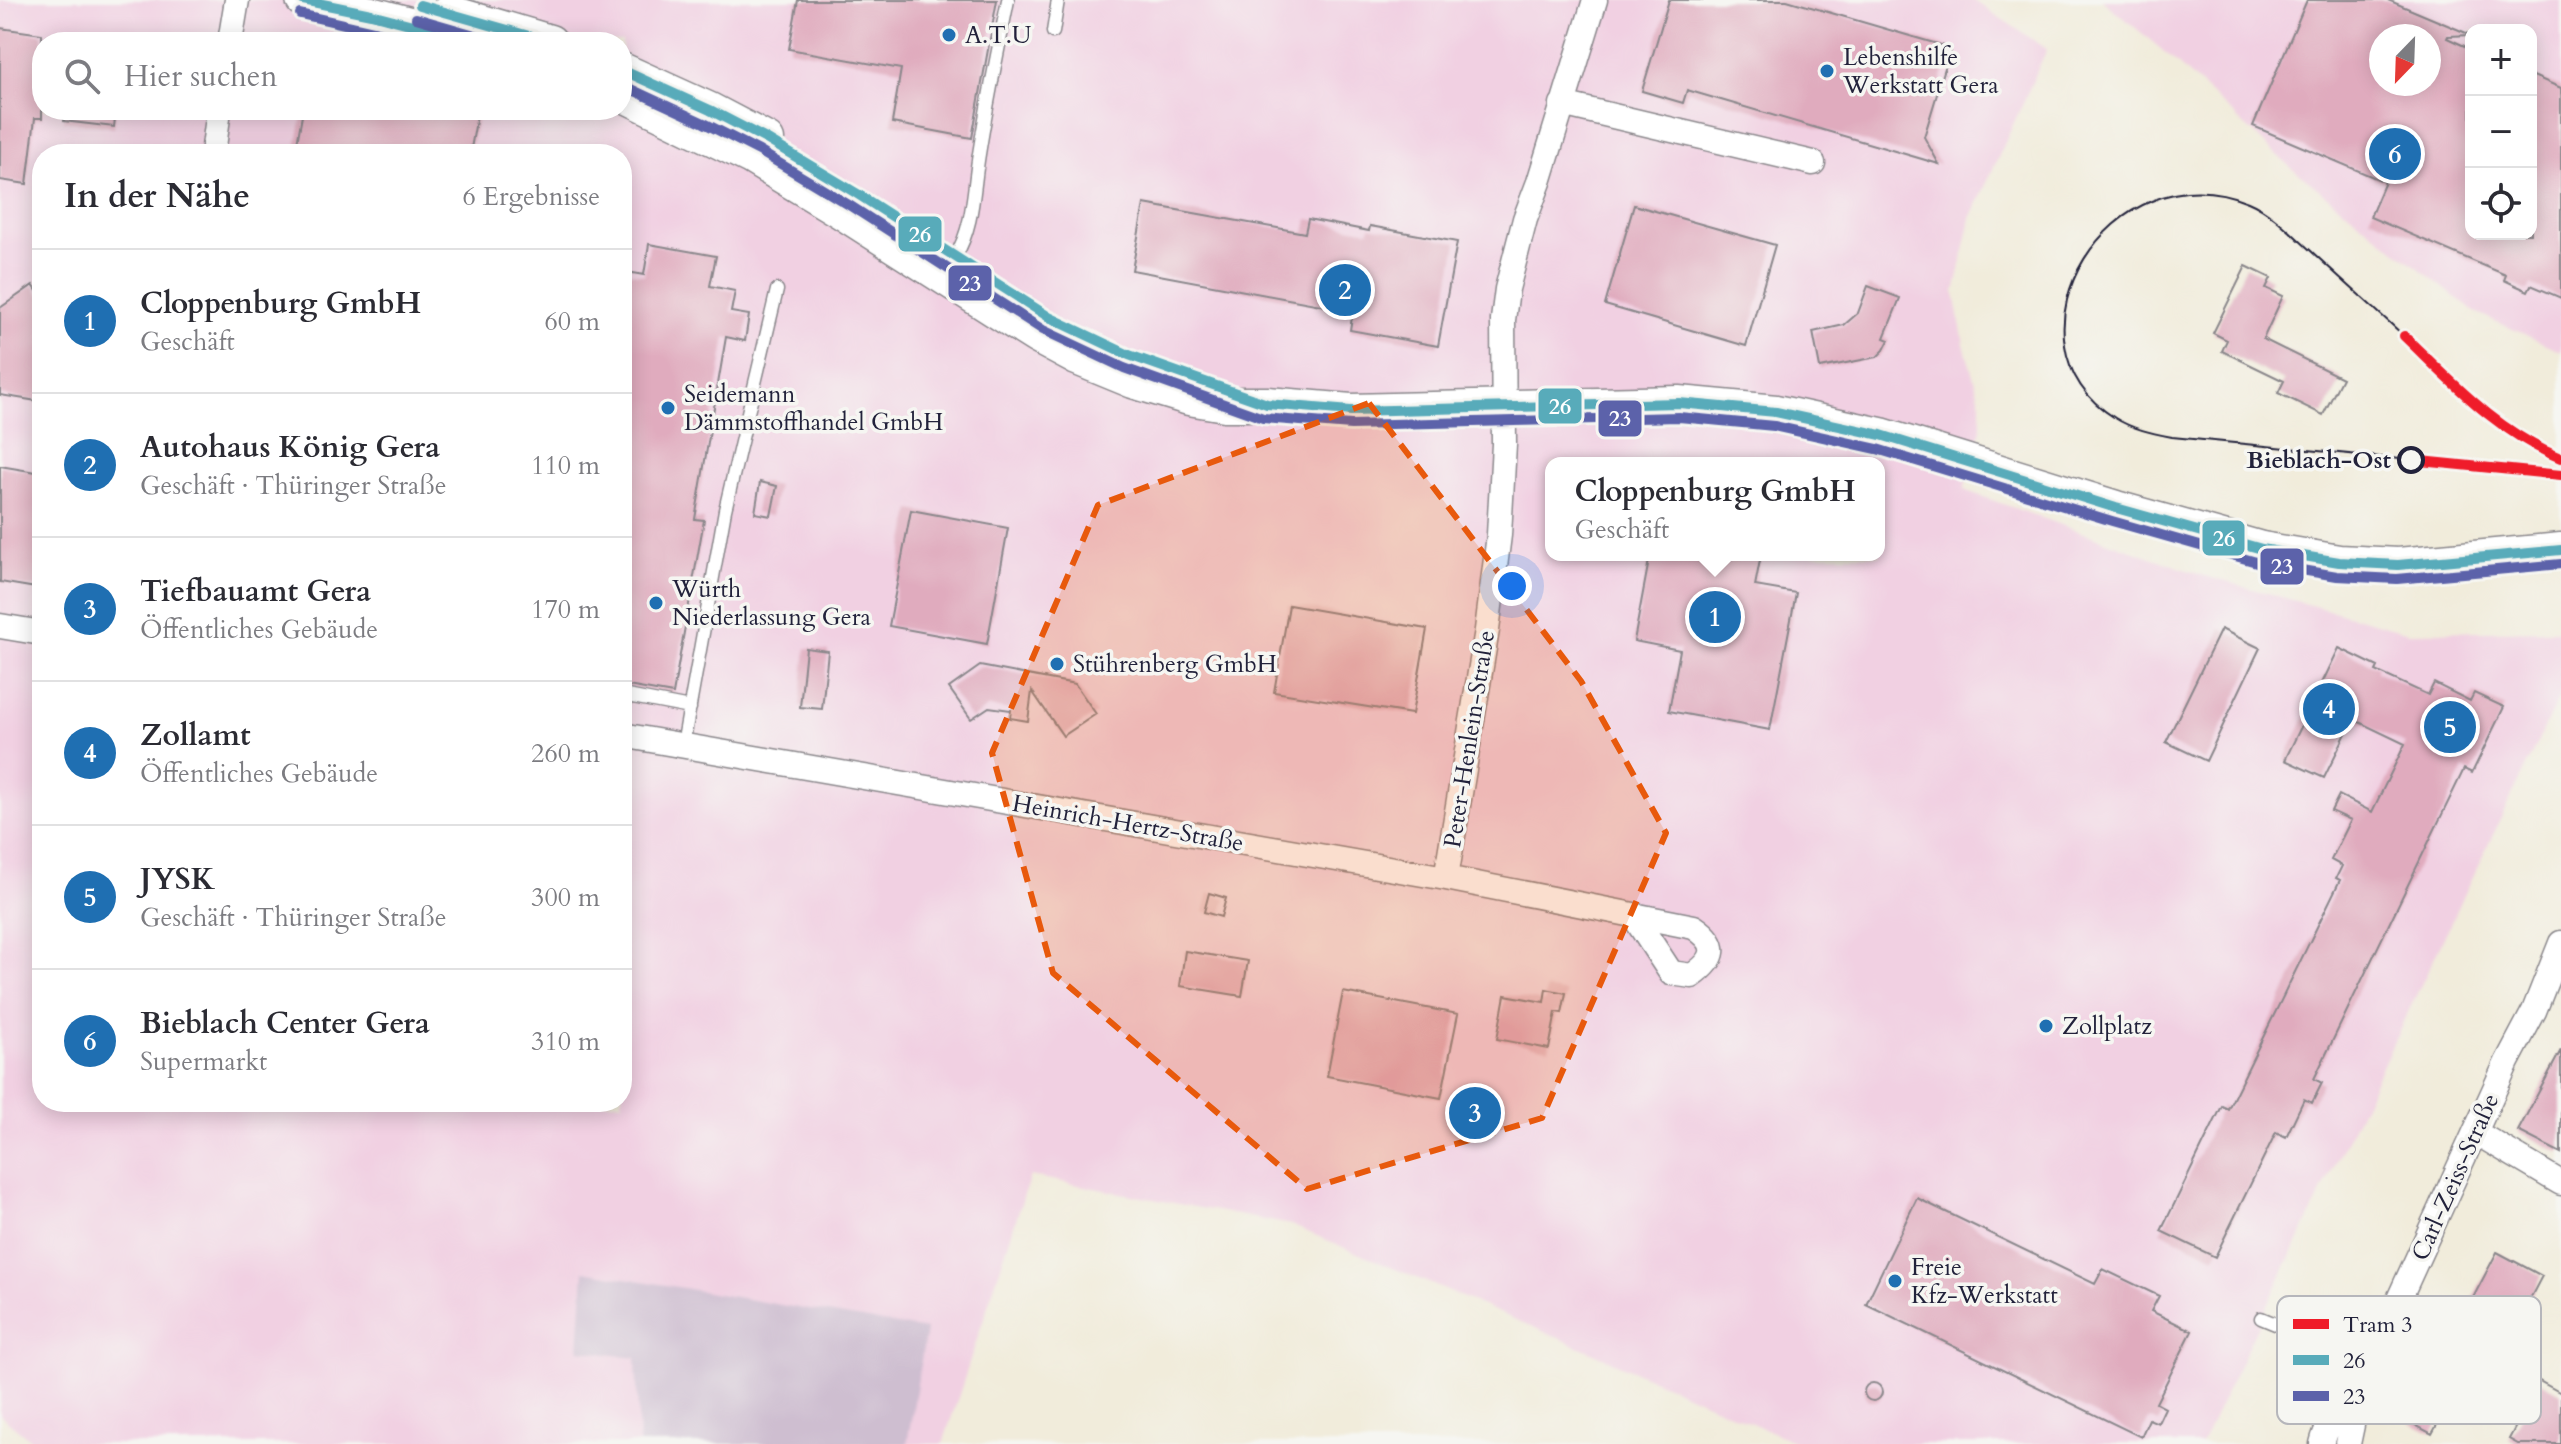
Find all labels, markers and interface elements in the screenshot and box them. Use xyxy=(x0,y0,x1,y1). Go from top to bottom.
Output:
place label: A.T.U xyxy=(965,19,1032,52)
north arrow xyxy=(2369,24,2441,96)
map controls xyxy=(2465,24,2537,240)
button: + xyxy=(2465,24,2537,96)
marker: A.T.U xyxy=(940,26,958,44)
search box xyxy=(32,32,632,120)
place label: Lebenshilfe Werkstatt Gera xyxy=(1842,41,1999,102)
icon: search xyxy=(60,54,104,98)
text: Hier suchen xyxy=(124,56,277,97)
marker: Lebenshilfe Werkstatt Gera xyxy=(1818,62,1836,80)
button: − xyxy=(2465,96,2537,168)
pin: 6 xyxy=(2369,124,2421,184)
button: locate xyxy=(2465,168,2537,240)
text: In der Nähe xyxy=(64,173,250,219)
text: 6 Ergebnisse xyxy=(463,179,600,214)
line badge: 26 xyxy=(897,215,943,253)
text: 26 xyxy=(909,220,931,250)
pin: 2 xyxy=(1319,260,1371,320)
line badge: 23 xyxy=(947,264,993,302)
text: 23 xyxy=(959,269,981,299)
text: Cloppenburg GmbH xyxy=(140,283,421,324)
text: 1 xyxy=(83,304,97,339)
text: 60 m xyxy=(544,304,600,339)
text: Geschäft xyxy=(140,324,235,359)
place label: Seidemann Dämmstoffhandel GmbH xyxy=(684,378,943,439)
line badge: 26 xyxy=(1537,387,1583,425)
text: 26 xyxy=(1549,392,1571,422)
marker: Seidemann Dämmstoffhandel GmbH xyxy=(659,399,677,417)
line badge: 23 xyxy=(1597,399,1643,438)
text: 23 xyxy=(1609,404,1631,434)
text: Autohaus König Gera xyxy=(140,427,440,468)
place label: Bieblach-Ost xyxy=(2247,444,2392,477)
marker: Bieblach-Ost xyxy=(2398,447,2424,473)
text: 2 xyxy=(83,448,97,483)
text: 110 m xyxy=(531,448,600,483)
popup xyxy=(1545,457,1885,561)
text: Geschäft · Thüringer Straße xyxy=(140,468,447,503)
text: Cloppenburg GmbH xyxy=(1574,471,1856,512)
text: Geschäft xyxy=(1574,512,1669,547)
line badge: 26 xyxy=(2201,519,2246,557)
text: 26 xyxy=(2213,524,2235,554)
line badge: 23 xyxy=(2259,547,2305,586)
text: 23 xyxy=(2271,552,2293,582)
your location xyxy=(1492,566,1532,606)
text: Tiefbauamt Gera xyxy=(140,571,371,612)
place label: Würth Niederlassung Gera xyxy=(671,573,871,634)
pin: 1 xyxy=(1689,587,1741,647)
text: 3 xyxy=(83,592,97,627)
text: 170 m xyxy=(531,592,600,627)
marker: Würth Niederlassung Gera xyxy=(647,594,665,612)
text: Öffentliches Gebäude xyxy=(140,612,378,647)
street label: Peter-Henlein-Straße xyxy=(1436,628,1503,850)
place label: Stührenberg GmbH xyxy=(1073,648,1277,681)
marker: Stührenberg GmbH xyxy=(1048,655,1066,673)
pin: 4 xyxy=(2303,679,2355,739)
pin: 5 xyxy=(2424,697,2476,757)
text: Zollamt xyxy=(140,715,251,756)
text: 4 xyxy=(83,736,97,771)
text: 260 m xyxy=(531,736,600,771)
text: Öffentliches Gebäude xyxy=(140,756,378,791)
street label: Heinrich-Hertz-Straße xyxy=(1010,787,1246,860)
text: JYSK xyxy=(140,859,215,900)
text: 5 xyxy=(83,880,97,915)
text: 300 m xyxy=(531,880,600,915)
text: Geschäft · Thüringer Straße xyxy=(140,900,447,935)
text: Bieblach Center Gera xyxy=(140,1003,430,1044)
place label: Zollplatz xyxy=(2062,1010,2152,1043)
marker: Zollplatz xyxy=(2037,1017,2055,1035)
text: 6 xyxy=(83,1024,97,1059)
text: 310 m xyxy=(531,1024,600,1059)
text: Supermarkt xyxy=(140,1044,267,1079)
pin: 3 xyxy=(1449,1083,1501,1143)
street label: Carl-Zeiss-Straße xyxy=(2404,1088,2507,1266)
place label: Freie Kfz-Werkstatt xyxy=(1911,1251,2058,1312)
marker: Freie Kfz-Werkstatt xyxy=(1886,1272,1904,1290)
legend xyxy=(2277,1296,2541,1424)
text: Tram 3 xyxy=(2343,1310,2412,1340)
text: 26 xyxy=(2343,1346,2366,1376)
text: 23 xyxy=(2343,1382,2366,1412)

